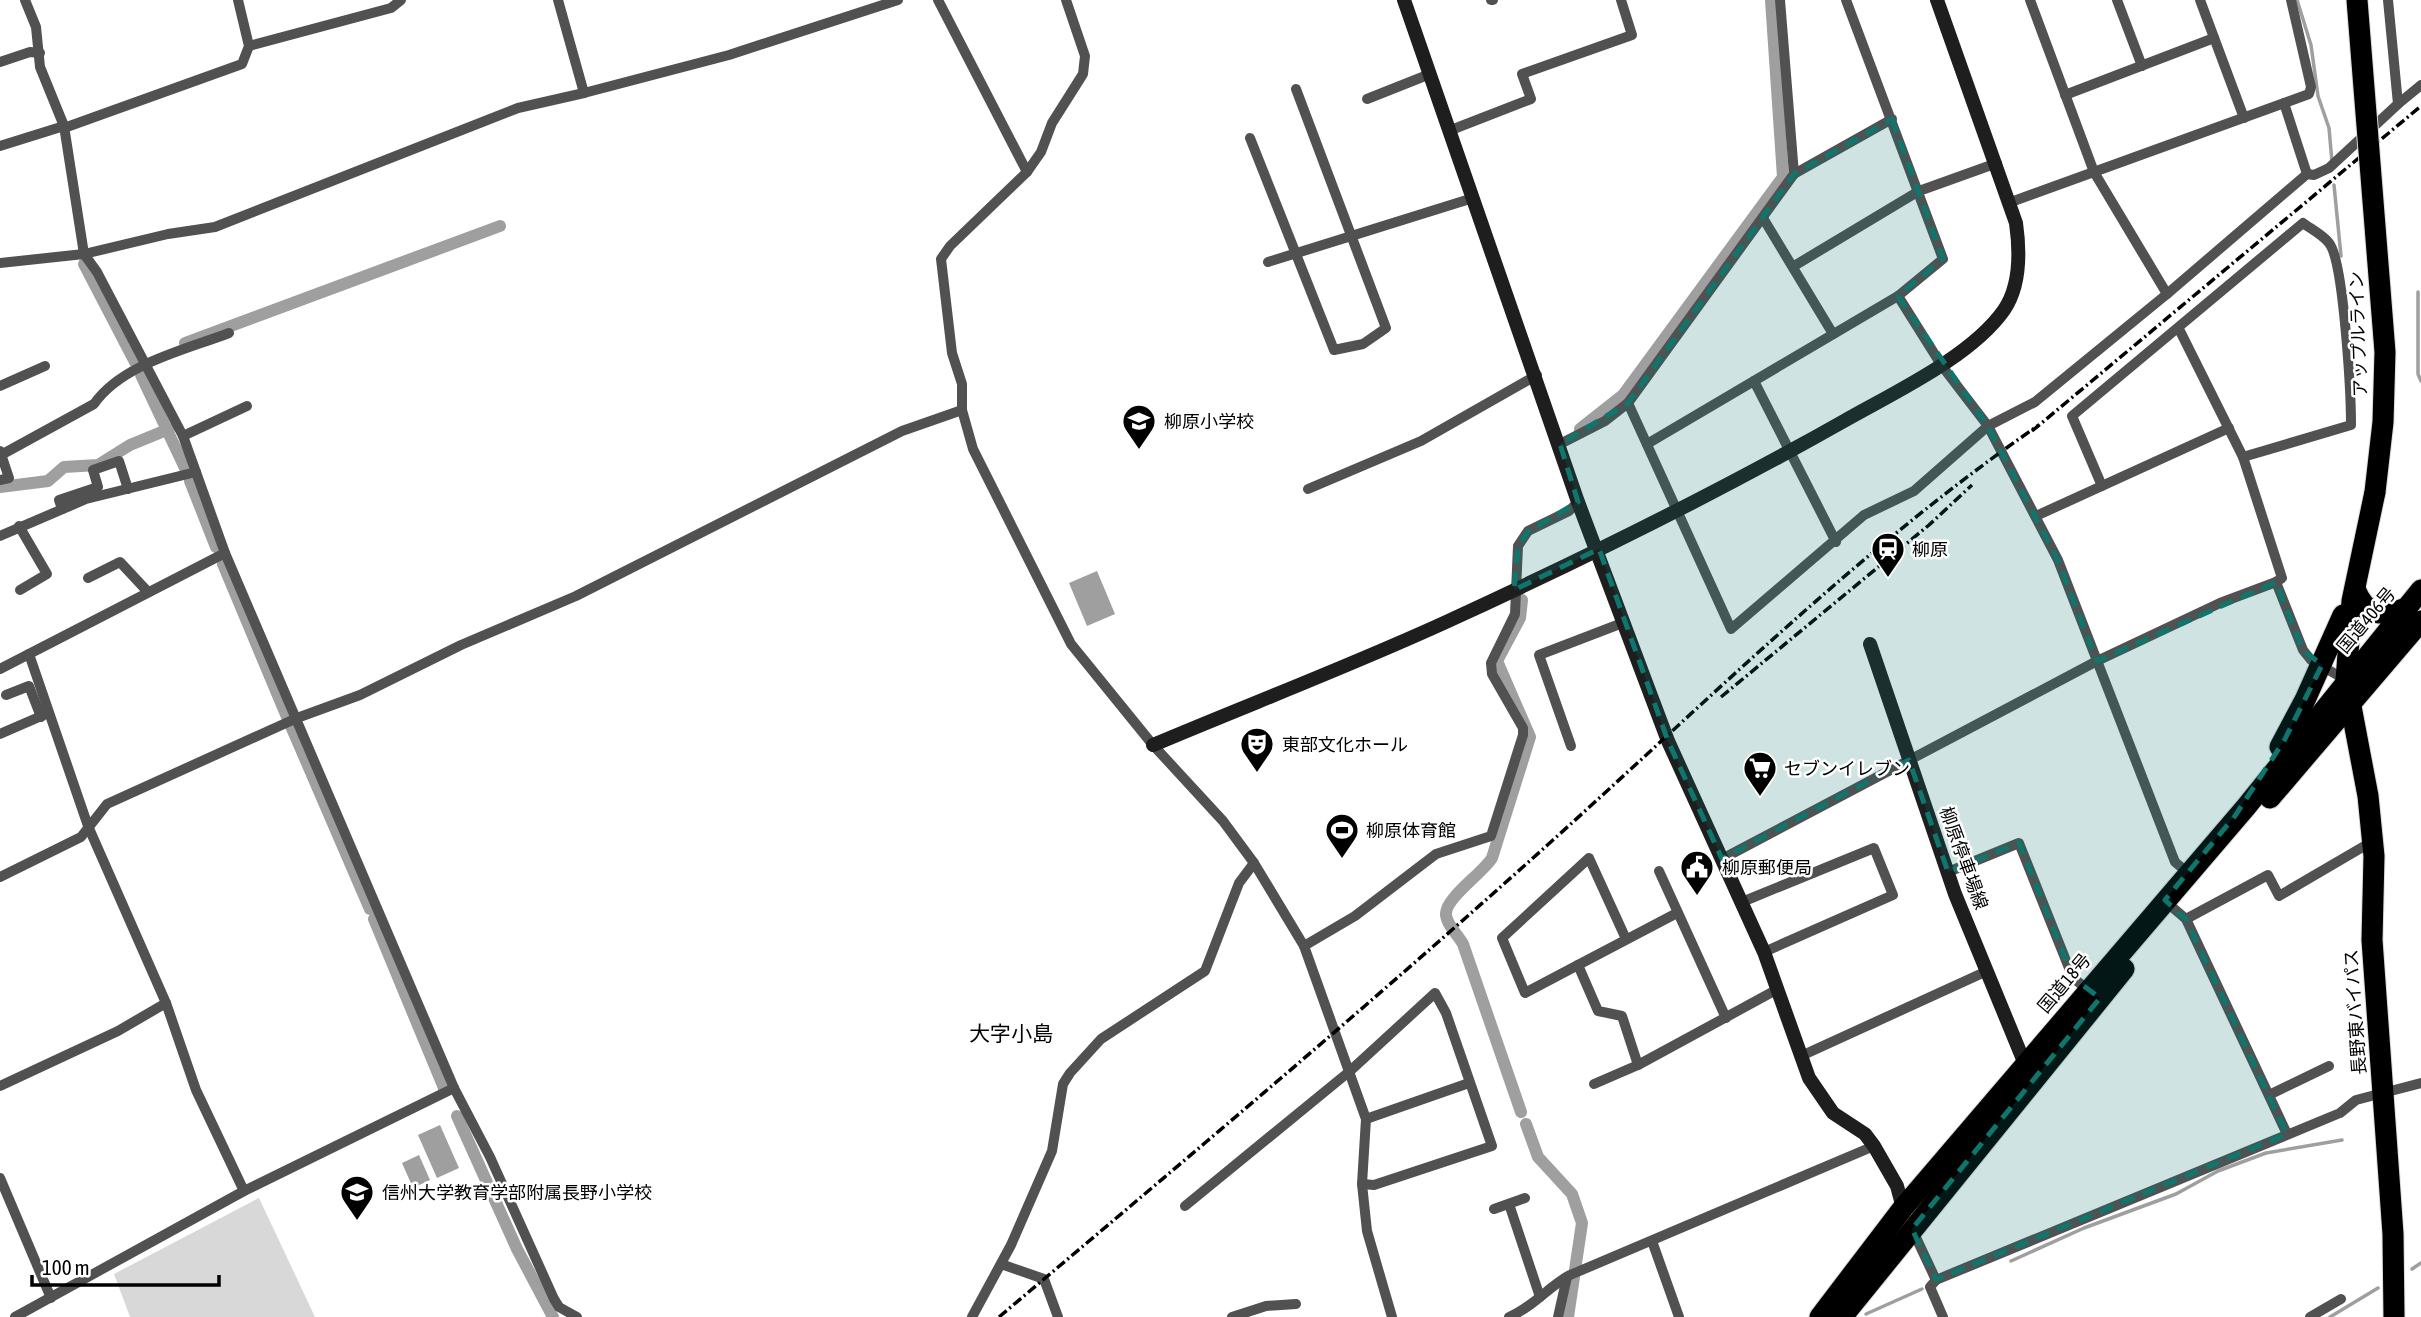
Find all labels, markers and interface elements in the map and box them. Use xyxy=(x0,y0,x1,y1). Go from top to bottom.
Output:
street label: アップルライン xyxy=(2345,271,2371,397)
school or university icon: 柳原小学校 xyxy=(1120,402,1158,451)
place label: 柳原小学校 xyxy=(1164,411,1254,432)
station icon: 柳原 xyxy=(1869,530,1907,579)
place label: 柳原 xyxy=(1912,539,1948,560)
street label: 国道406号 xyxy=(2332,583,2400,657)
theatre icon: 東部文化ホール xyxy=(1238,725,1276,774)
place label: 東部文化ホール xyxy=(1282,734,1408,755)
supermarket icon: セブンイレブン xyxy=(1741,749,1779,798)
place label: セブンイレブン xyxy=(1784,758,1910,779)
street label: 柳原停車場線 xyxy=(1936,804,1992,912)
sports icon: 柳原体育館 xyxy=(1323,811,1361,860)
place label: 柳原体育館 xyxy=(1366,820,1456,841)
public building icon: 柳原郵便局 xyxy=(1678,848,1716,897)
place label: 柳原郵便局 xyxy=(1722,857,1812,878)
street label: 国道18号 xyxy=(2033,949,2095,1017)
street label: 長野東バイパス xyxy=(2340,949,2370,1075)
district label: 大字小島 xyxy=(969,1021,1053,1045)
school or university icon: 信州大学教育学部附属長野小学校 xyxy=(338,1173,376,1222)
place label: 信州大学教育学部附属長野小学校 xyxy=(382,1182,652,1203)
scale bar xyxy=(32,1244,219,1288)
text: 100 m xyxy=(42,1255,90,1279)

